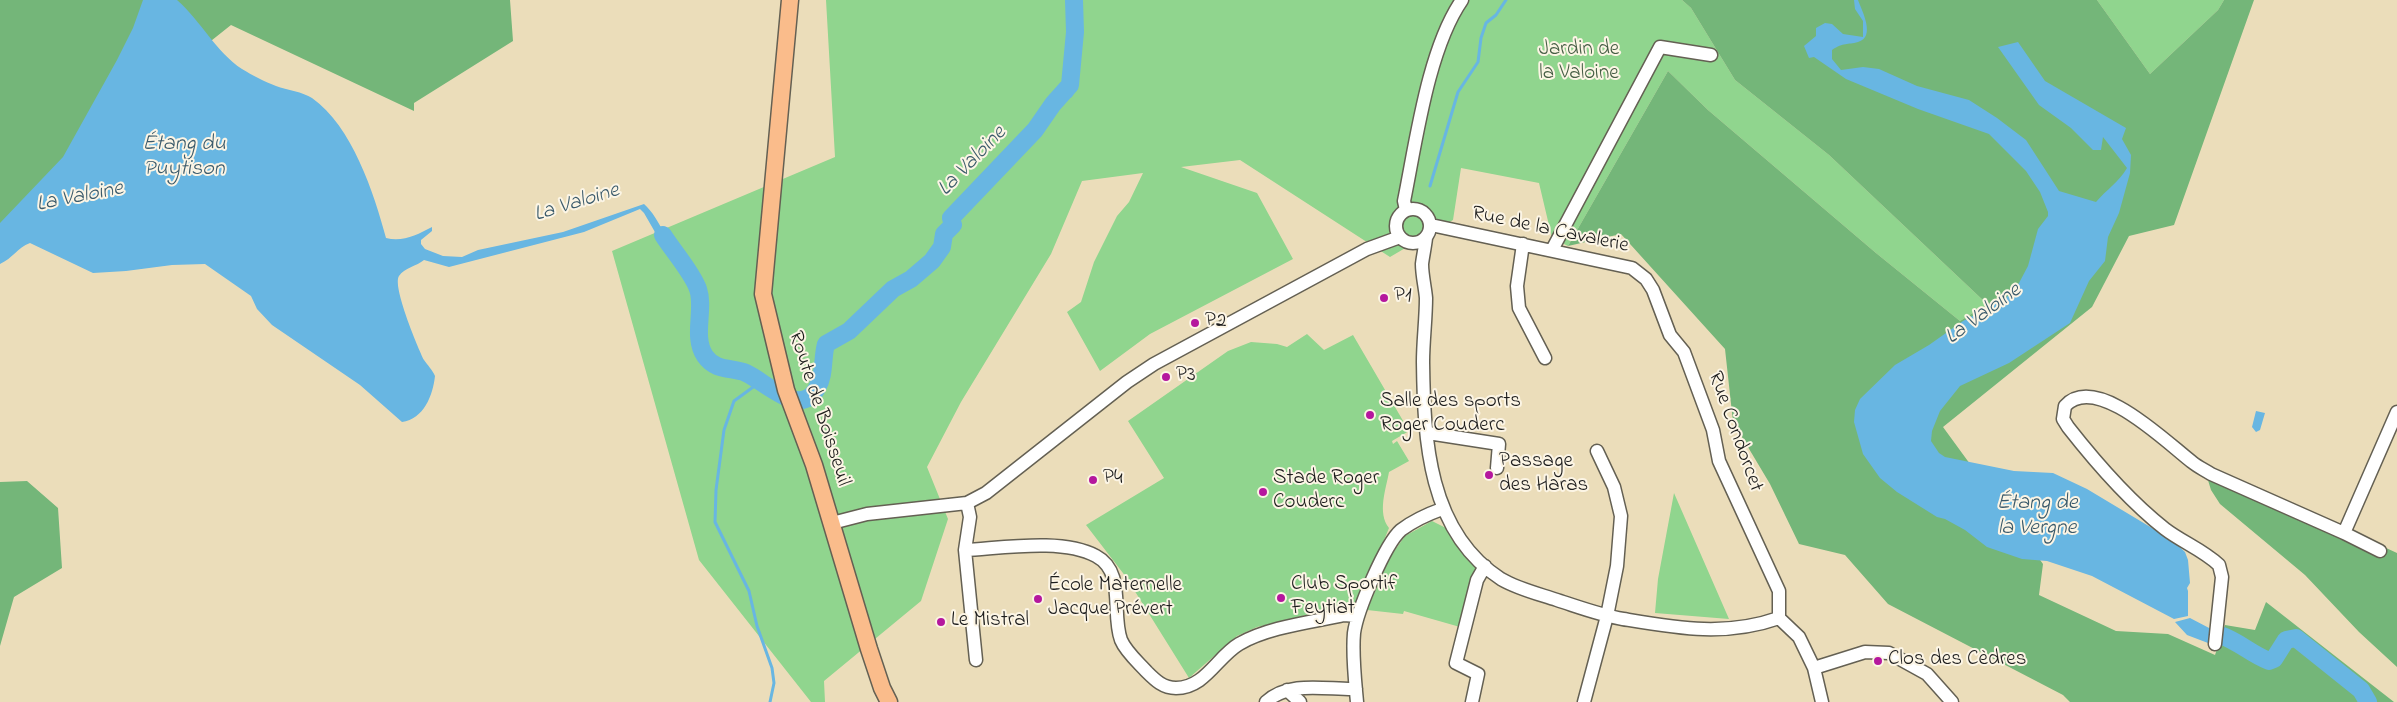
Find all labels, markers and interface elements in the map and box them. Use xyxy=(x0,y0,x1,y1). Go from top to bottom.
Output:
park label: Jardin de la Valoine xyxy=(1539,38,1619,88)
water label: La Valoine xyxy=(933,121,1013,203)
water label: Étang du Puytison xyxy=(142,132,226,184)
water label: La Valoine xyxy=(35,177,125,219)
water label: La Valoine xyxy=(531,179,623,229)
street label: Rue de la Cavalerie xyxy=(1469,202,1631,260)
water label: La Valoine xyxy=(1941,279,2027,351)
place label: P1 xyxy=(1394,285,1412,311)
marker: P1 xyxy=(1378,292,1390,304)
place label: P2 xyxy=(1205,310,1226,336)
marker: P2 xyxy=(1189,317,1201,329)
street label: Route de Boisseuil xyxy=(781,328,855,490)
place label: P3 xyxy=(1176,364,1196,390)
street label: Rue Condorcet xyxy=(1701,368,1767,496)
marker: P3 xyxy=(1160,371,1172,383)
place label: Salle des sports Roger Couderc xyxy=(1380,390,1521,440)
marker: Salle des sports Roger Couderc xyxy=(1364,409,1376,421)
place label: Passage des Haras xyxy=(1499,450,1588,500)
place label: P4 xyxy=(1103,467,1123,493)
place label: Stade Roger Couderc xyxy=(1273,467,1379,517)
marker: Passage des Haras xyxy=(1483,469,1495,481)
marker: P4 xyxy=(1087,474,1099,486)
marker: Stade Roger Couderc xyxy=(1257,486,1269,498)
water label: Étang de la Vergne xyxy=(1996,491,2078,542)
place label: Club Sportif Feytiat xyxy=(1291,573,1397,623)
place label: École Maternelle Jacque Prévert xyxy=(1048,574,1182,624)
marker: Club Sportif Feytiat xyxy=(1275,592,1287,604)
marker: École Maternelle Jacque Prévert xyxy=(1032,593,1044,605)
place label: Le Mistral xyxy=(951,609,1029,635)
marker: Le Mistral xyxy=(935,616,947,628)
place label: Clos des Cèdres xyxy=(1888,648,2026,674)
marker: Clos des Cèdres xyxy=(1872,655,1884,667)

